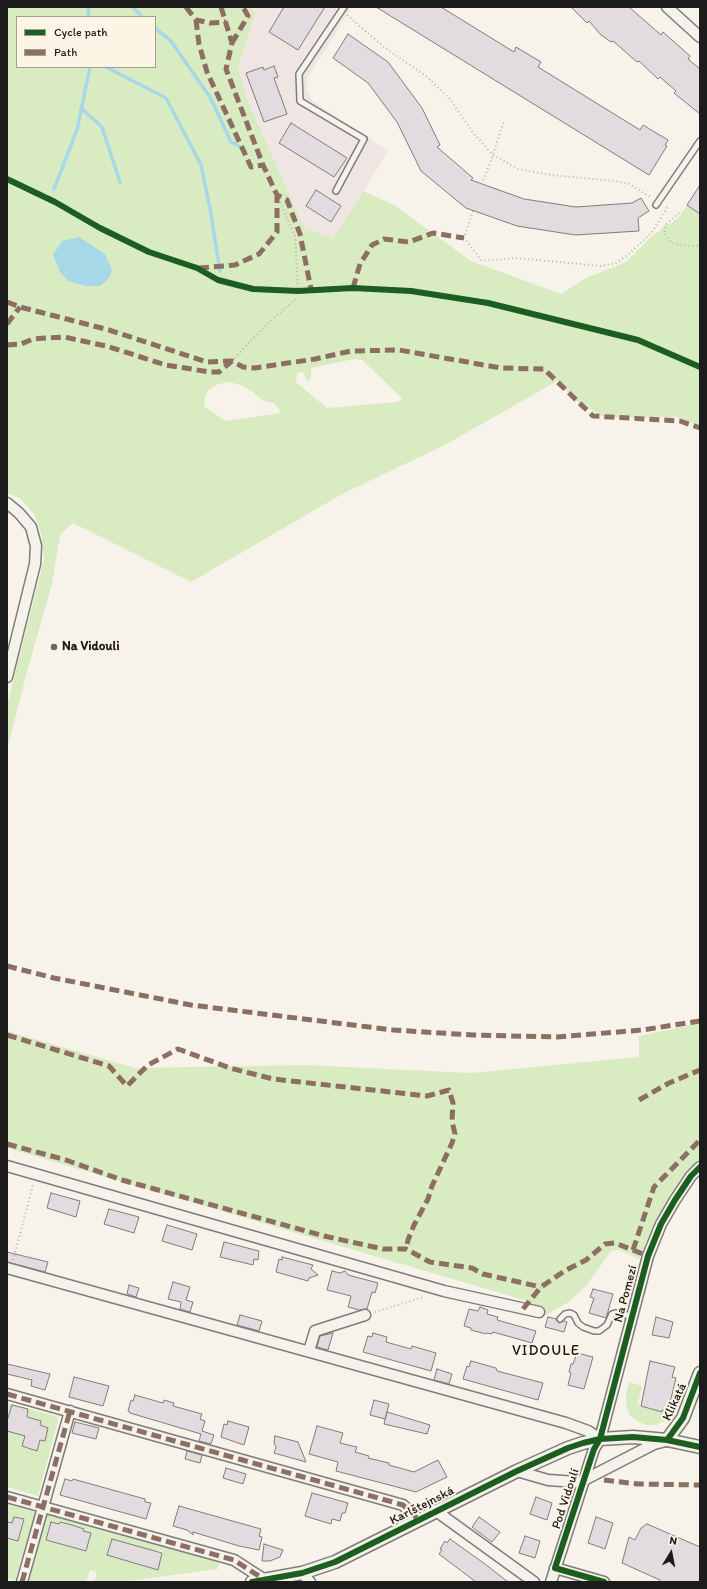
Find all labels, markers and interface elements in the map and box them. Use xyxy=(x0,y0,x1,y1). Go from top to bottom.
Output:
legend xyxy=(16,16,156,68)
text: Cycle path xyxy=(54,25,108,39)
text: Path xyxy=(54,45,77,59)
place label: Na Vidouli xyxy=(62,639,119,655)
marker: Na Vidouli xyxy=(49,642,59,652)
street label: Na Pomezí xyxy=(611,1264,641,1324)
district label: VIDOULE xyxy=(512,1342,580,1360)
street label: Klikatá xyxy=(659,1381,691,1423)
street label: Pod Vidoulí xyxy=(549,1467,583,1531)
street label: Karlštejnská xyxy=(387,1483,457,1529)
north arrow xyxy=(651,1533,691,1573)
text: N xyxy=(668,1534,678,1548)

